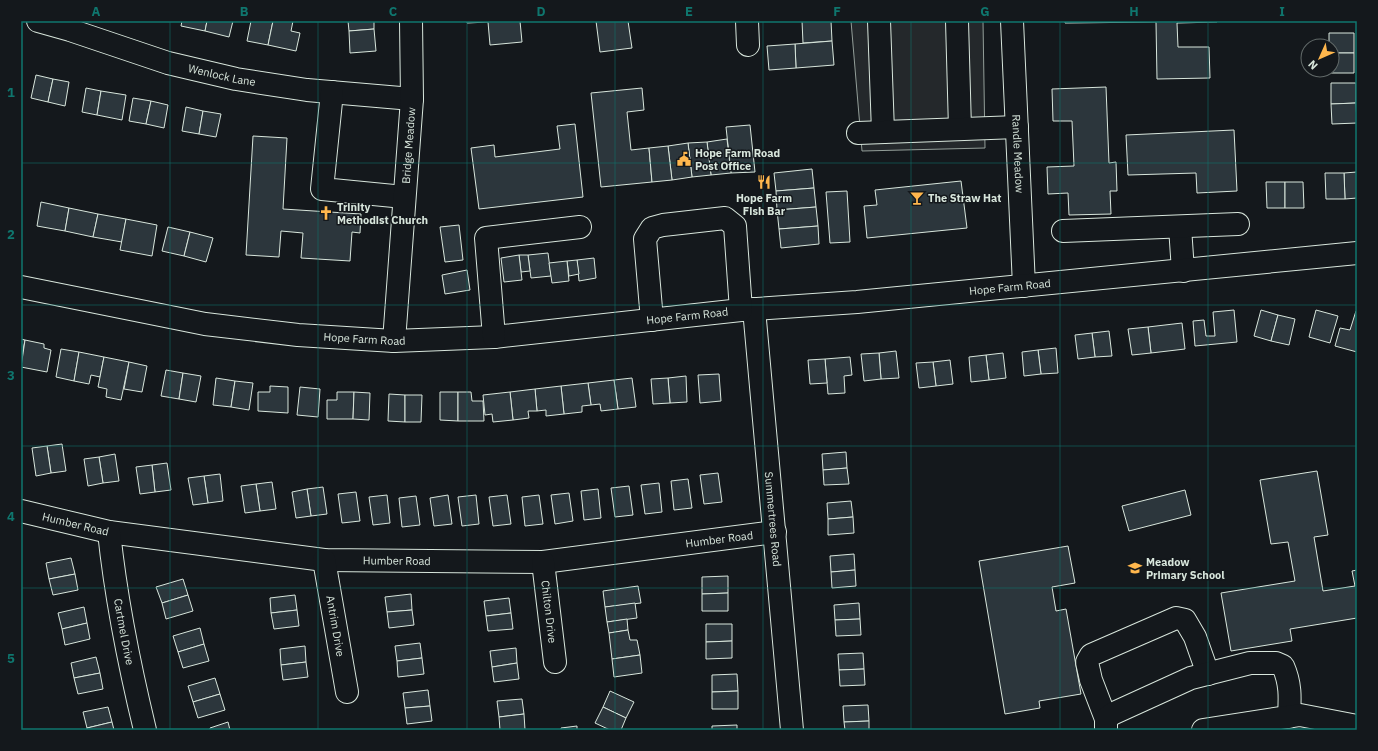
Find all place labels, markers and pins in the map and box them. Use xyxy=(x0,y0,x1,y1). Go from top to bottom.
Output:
place label: Hope Farm Road Post Office xyxy=(695,146,780,173)
public building icon: Hope Farm Road Post Office xyxy=(676,151,692,167)
restaurant icon: Hope Farm Fish Bar xyxy=(756,174,772,190)
bar icon: The Straw Hat xyxy=(909,190,925,206)
place label: Hope Farm Fish Bar xyxy=(736,191,792,218)
place label: The Straw Hat xyxy=(928,191,1001,205)
place label: Trinity Methodist Church xyxy=(337,200,428,227)
church icon: Trinity Methodist Church xyxy=(318,205,334,221)
place label: Meadow Primary School xyxy=(1146,555,1225,582)
school or university icon: Meadow Primary School xyxy=(1127,560,1143,576)

